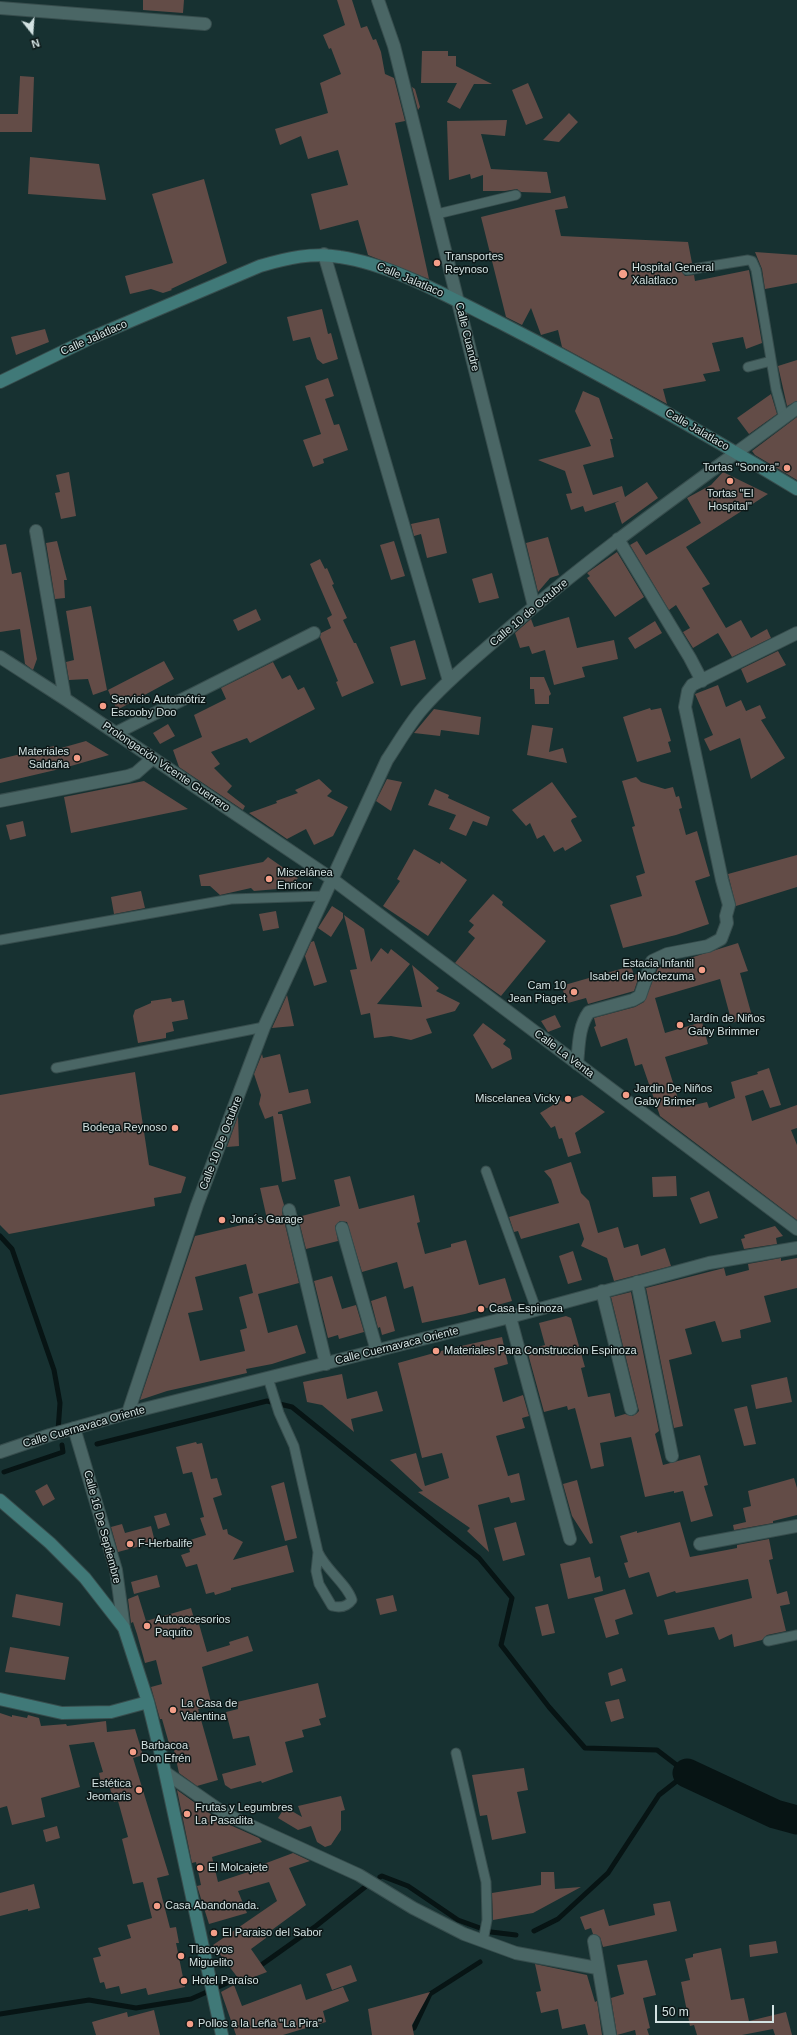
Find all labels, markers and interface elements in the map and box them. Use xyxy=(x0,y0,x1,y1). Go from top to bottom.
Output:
north arrow xyxy=(12,12,52,52)
text: N xyxy=(30,37,41,50)
place label: Transportes Reynoso xyxy=(445,250,503,276)
marker: Transportes Reynoso xyxy=(432,258,442,268)
street label: Calle Jalatlaco xyxy=(374,260,446,300)
place label: Hospital General Xalatlaco xyxy=(632,261,714,287)
marker: Hospital General Xalatlaco xyxy=(617,268,629,280)
street label: Calle Cuandre xyxy=(452,301,482,373)
street label: Calle Jalatlaco xyxy=(59,317,129,359)
street label: Calle Jalatlaco xyxy=(663,406,731,454)
place label: Tortas "Sonora" xyxy=(703,461,779,475)
marker: Tortas "Sonora" xyxy=(782,463,792,473)
marker: Tortas "El Hospital" xyxy=(725,476,735,486)
place label: Tortas "El Hospital" xyxy=(707,487,753,513)
street label: Calle 10 de Octubre xyxy=(487,577,571,649)
place label: Servicio Automótriz Escooby Doo xyxy=(111,693,206,719)
marker: Servicio Automótriz Escooby Doo xyxy=(98,701,108,711)
street label: Prolongación Vicente Guerrero xyxy=(100,719,232,815)
place label: Materiales Saldaña xyxy=(18,745,69,771)
marker: Materiales Saldaña xyxy=(72,753,82,763)
place label: Miscelánea Enricor xyxy=(277,866,333,892)
marker: Miscelánea Enricor xyxy=(264,874,274,884)
place label: Estacia Infantil Isabel de Moctezuma xyxy=(589,957,694,983)
marker: Estacia Infantil Isabel de Moctezuma xyxy=(697,965,707,975)
place label: Cam 10 Jean Piaget xyxy=(508,979,566,1005)
marker: Cam 10 Jean Piaget xyxy=(569,987,579,997)
place label: Jardín de Niños Gaby Brimmer xyxy=(688,1012,765,1038)
marker: Jardín de Niños Gaby Brimmer xyxy=(675,1020,685,1030)
street label: Calle La Venta xyxy=(531,1027,597,1081)
place label: Jardin De Niños Gaby Brimer xyxy=(634,1082,712,1108)
marker: Jardin De Niños Gaby Brimer xyxy=(621,1090,631,1100)
place label: Miscelanea Vicky xyxy=(475,1092,560,1106)
street label: Calle 10 De Octubre xyxy=(197,1094,245,1192)
marker: Miscelanea Vicky xyxy=(563,1094,573,1104)
place label: Bodega Reynoso xyxy=(83,1121,167,1135)
marker: Bodega Reynoso xyxy=(170,1123,180,1133)
place label: Jona´s Garage xyxy=(230,1213,303,1227)
marker: Jona´s Garage xyxy=(217,1215,227,1225)
place label: Casa Espinoza xyxy=(489,1302,563,1316)
marker: Casa Espinoza xyxy=(476,1304,486,1314)
street label: Calle Cuernavaca Oriente xyxy=(334,1324,460,1368)
place label: Materiales Para Construccion Espinoza xyxy=(444,1344,637,1358)
marker: Materiales Para Construccion Espinoza xyxy=(431,1346,441,1356)
street label: Calle Cuernavaca Oriente xyxy=(21,1403,147,1451)
street label: Calle 16 De Septiembre xyxy=(81,1469,123,1585)
place label: F-Herbalife xyxy=(138,1537,192,1551)
marker: F-Herbalife xyxy=(125,1539,135,1549)
place label: Autoaccesorios Paquito xyxy=(155,1613,230,1639)
marker: Autoaccesorios Paquito xyxy=(142,1621,152,1631)
place label: La Casa de Valentina xyxy=(181,1697,237,1723)
marker: La Casa de Valentina xyxy=(168,1705,178,1715)
place label: Barbacoa Don Efrén xyxy=(141,1739,191,1765)
marker: Barbacoa Don Efrén xyxy=(128,1747,138,1757)
place label: Estética Jeomaris xyxy=(86,1777,131,1803)
marker: Estética Jeomaris xyxy=(134,1785,144,1795)
place label: Frutas y Legumbres La Pasadita xyxy=(195,1801,293,1827)
marker: Frutas y Legumbres La Pasadita xyxy=(182,1809,192,1819)
place label: El Molcajete xyxy=(208,1861,268,1875)
marker: El Molcajete xyxy=(195,1863,205,1873)
place label: Casa Abandonada. xyxy=(165,1899,259,1913)
marker: Casa Abandonada. xyxy=(152,1901,162,1911)
place label: El Paraiso del Sabor xyxy=(222,1926,322,1940)
marker: El Paraiso del Sabor xyxy=(209,1928,219,1938)
place label: Tlacoyos Miguelito xyxy=(189,1943,233,1969)
marker: Tlacoyos Miguelito xyxy=(176,1951,186,1961)
place label: Hotel Paraíso xyxy=(192,1974,259,1988)
marker: Hotel Paraíso xyxy=(179,1976,189,1986)
scale bar xyxy=(657,1997,776,2023)
text: 50 m xyxy=(662,2005,689,2019)
place label: Pollos a la Leña "La Pira" xyxy=(198,2017,322,2031)
marker: Pollos a la Leña "La Pira" xyxy=(185,2019,195,2029)

